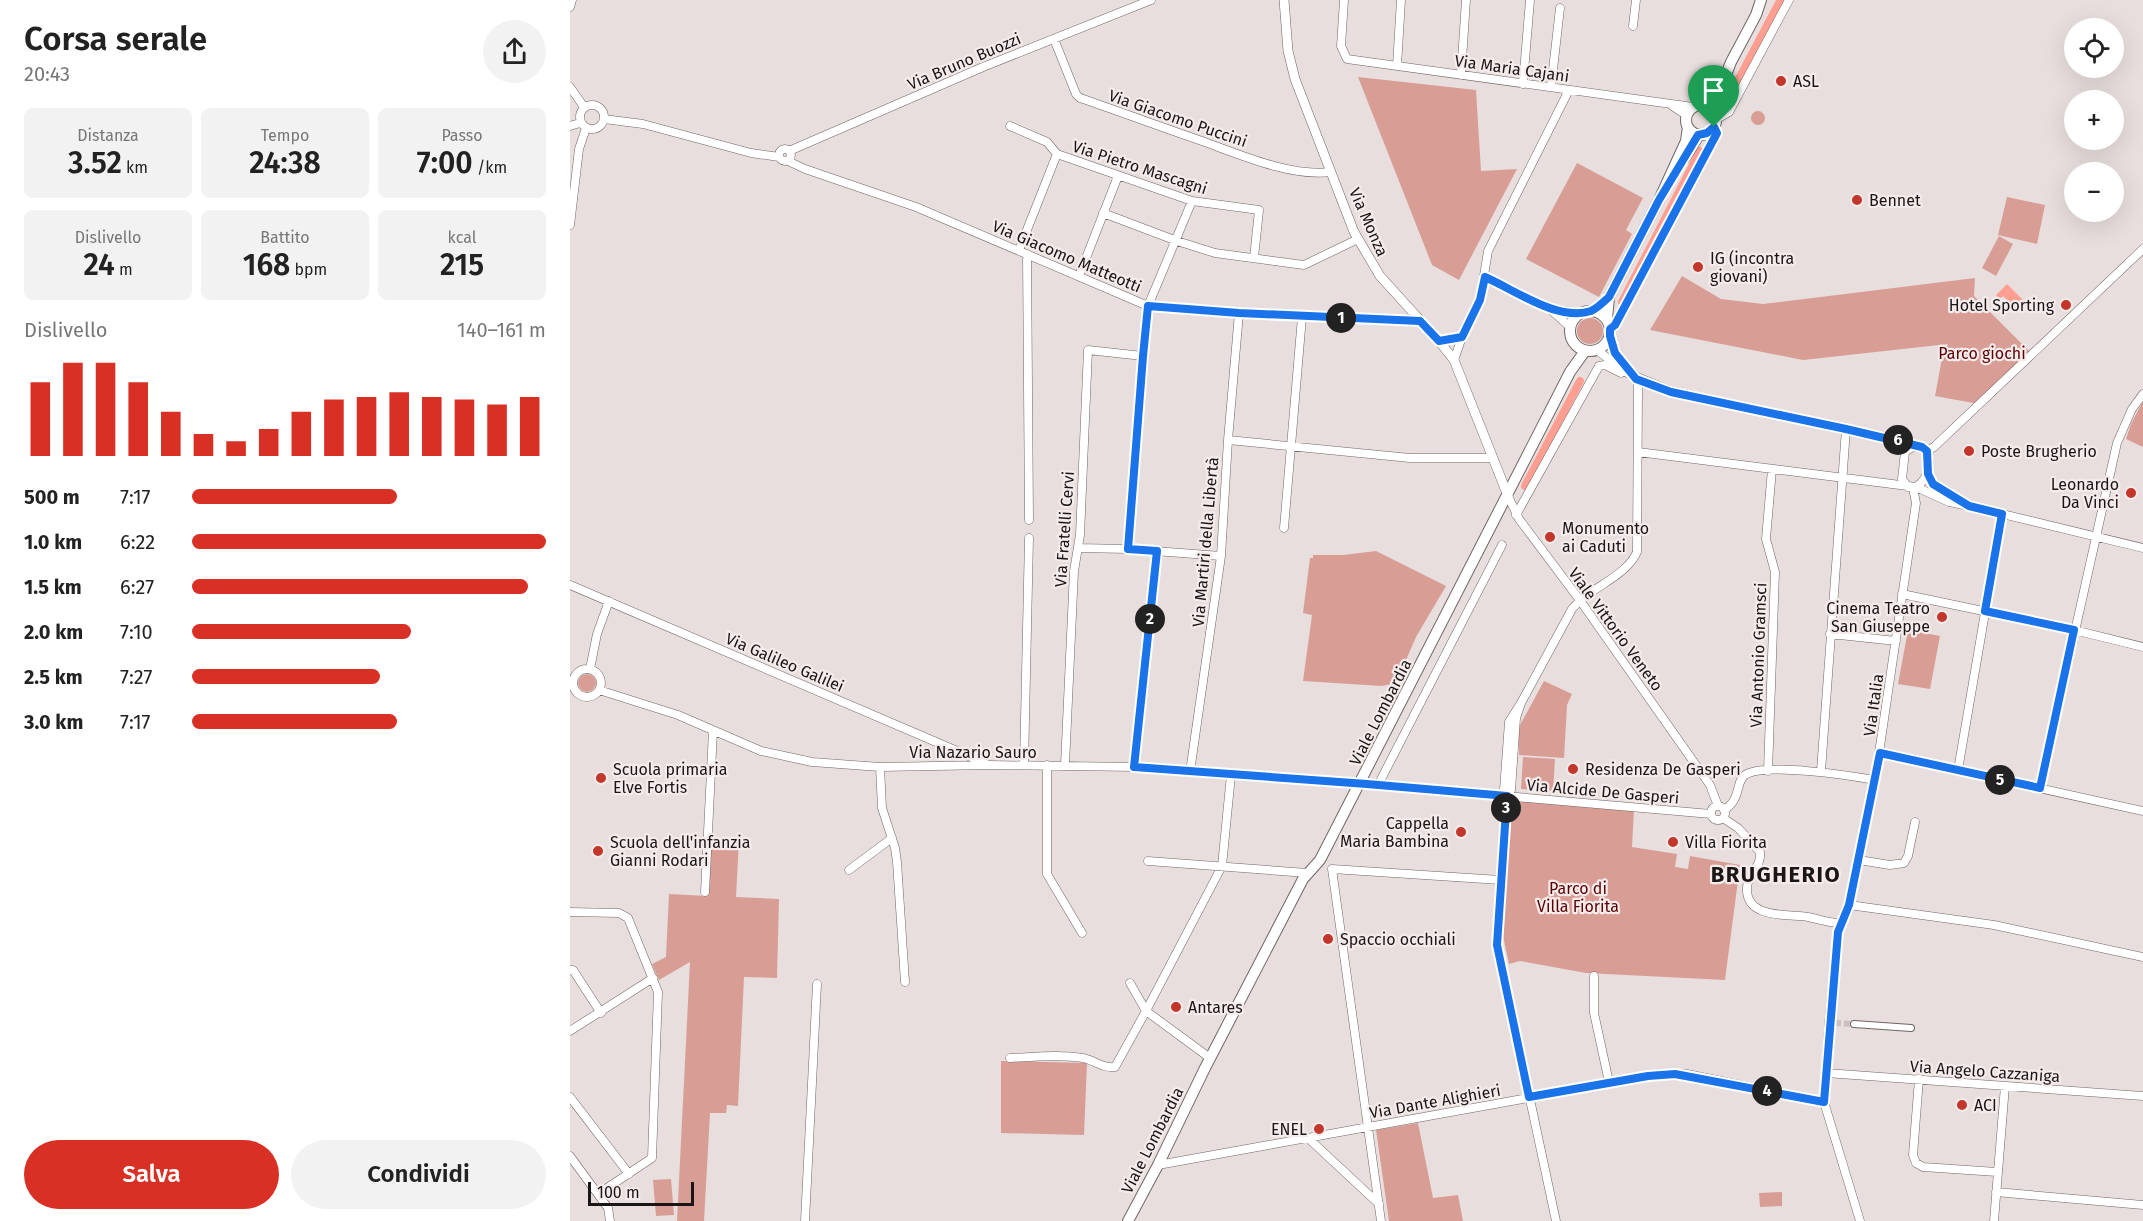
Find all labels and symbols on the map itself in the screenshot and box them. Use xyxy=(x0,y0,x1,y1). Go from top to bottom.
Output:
street label: Via Bruno Buozzi xyxy=(905,29,1024,94)
street label: Via Maria Cajani xyxy=(1453,51,1570,86)
pin xyxy=(1688,65,1739,127)
place label: ASL xyxy=(1793,72,1819,91)
marker: ASL xyxy=(1774,74,1788,88)
street label: Via Giacomo Puccini xyxy=(1106,86,1250,151)
street label: Via Pietro Mascagni xyxy=(1070,137,1210,198)
street label: Via Monza xyxy=(1345,185,1392,259)
place label: Bennet xyxy=(1869,191,1921,210)
marker: Bennet xyxy=(1850,193,1864,207)
street label: Via Giacomo Matteotti xyxy=(989,216,1144,297)
place label: IG (incontra giovani) xyxy=(1710,249,1794,286)
marker: IG (incontra giovani) xyxy=(1691,260,1705,274)
place label: Hotel Sporting xyxy=(1949,296,2055,315)
marker: Hotel Sporting xyxy=(2059,298,2073,312)
pin: 1 xyxy=(1326,303,1356,333)
park label: Parco giochi xyxy=(1938,344,2026,363)
pin: 6 xyxy=(1883,425,1913,455)
place label: Poste Brugherio xyxy=(1981,442,2097,461)
marker: Poste Brugherio xyxy=(1962,444,1976,458)
street label: Via Martiri della Libertà xyxy=(1189,456,1222,628)
street label: Via Fratelli Cervi xyxy=(1051,470,1078,588)
place label: Leonardo Da Vinci xyxy=(2051,475,2119,512)
marker: Leonardo Da Vinci xyxy=(2124,486,2138,500)
place label: Monumento ai Caduti xyxy=(1562,519,1649,556)
marker: Monumento ai Caduti xyxy=(1543,530,1557,544)
street label: Viale Vittorio Veneto xyxy=(1564,564,1667,695)
street label: Via Antonio Gramsci xyxy=(1746,582,1771,728)
place label: Cinema Teatro San Giuseppe xyxy=(1826,599,1930,636)
pin: 2 xyxy=(1135,604,1165,634)
marker: Cinema Teatro San Giuseppe xyxy=(1935,610,1949,624)
street label: Via Galileo Galilei xyxy=(723,629,847,696)
street label: Viale Lombardia xyxy=(1345,656,1415,769)
street label: Via Italia xyxy=(1860,672,1887,738)
street label: Via Nazario Sauro xyxy=(909,743,1037,762)
place label: Scuola primaria Elve Fortis xyxy=(613,760,727,797)
place label: Residenza De Gasperi xyxy=(1585,760,1741,779)
marker: Residenza De Gasperi xyxy=(1566,762,1580,776)
pin: 5 xyxy=(1985,765,2015,795)
marker: Scuola primaria Elve Fortis xyxy=(594,771,608,785)
street label: Via Alcide De Gasperi xyxy=(1526,775,1680,808)
pin: 3 xyxy=(1491,793,1521,823)
place label: Cappella Maria Bambina xyxy=(1340,814,1449,851)
marker: Cappella Maria Bambina xyxy=(1454,825,1468,839)
place label: Scuola dell'infanzia Gianni Rodari xyxy=(610,833,751,870)
place label: Villa Fiorita xyxy=(1685,833,1767,852)
marker: Villa Fiorita xyxy=(1666,835,1680,849)
marker: Scuola dell'infanzia Gianni Rodari xyxy=(591,844,605,858)
district label: BRUGHERIO xyxy=(1711,861,1841,888)
park label: Parco di Villa Fiorita xyxy=(1537,879,1619,916)
place label: Spaccio occhiali xyxy=(1340,930,1456,949)
marker: Spaccio occhiali xyxy=(1321,932,1335,946)
place label: Antares xyxy=(1188,998,1243,1017)
marker: Antares xyxy=(1169,1000,1183,1014)
street label: Via Angelo Cazzaniga xyxy=(1909,1057,2061,1086)
pin: 4 xyxy=(1752,1076,1782,1106)
street label: Via Dante Alighieri xyxy=(1368,1081,1502,1122)
street label: Viale Lombardia xyxy=(1117,1084,1187,1197)
place label: ACI xyxy=(1974,1096,1997,1115)
marker: ACI xyxy=(1955,1098,1969,1112)
place label: ENEL xyxy=(1271,1120,1307,1139)
marker: ENEL xyxy=(1312,1122,1326,1136)
scale bar xyxy=(588,1179,694,1206)

